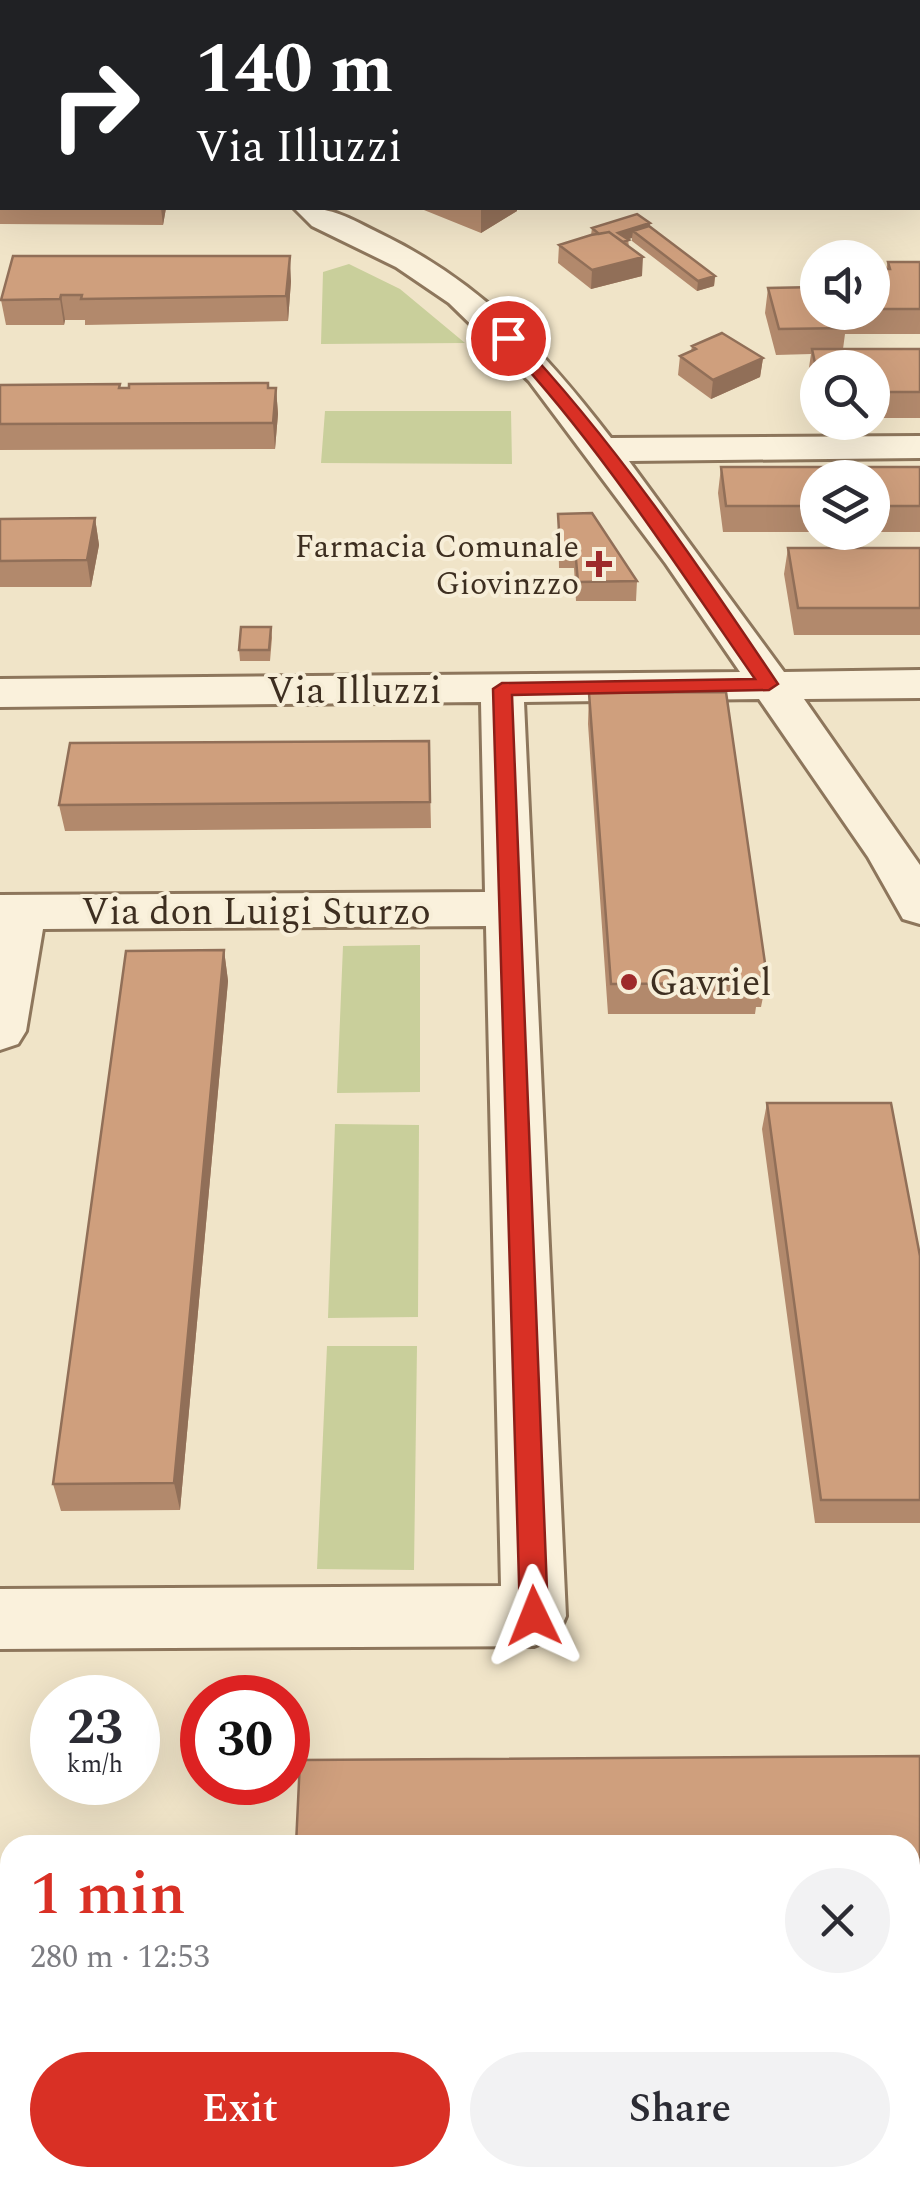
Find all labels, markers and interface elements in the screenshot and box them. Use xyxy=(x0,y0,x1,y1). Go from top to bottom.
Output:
text: 140 m xyxy=(195,17,393,123)
icon: right xyxy=(30,40,160,170)
text: Via Illuzzi xyxy=(195,113,402,182)
map controls xyxy=(800,240,890,550)
button: sound xyxy=(800,240,890,330)
pin xyxy=(466,296,551,381)
icon: arrive xyxy=(481,311,536,366)
button: search xyxy=(800,350,890,440)
button: layers xyxy=(800,460,890,550)
place label: Farmacia Comunale Giovinzzo xyxy=(295,523,579,609)
marker: Farmacia Comunale Giovinzzo xyxy=(588,553,610,575)
street label: Via Illuzzi xyxy=(266,663,442,721)
street label: Via don Luigi Sturzo xyxy=(81,884,431,942)
place label: Gavriel xyxy=(649,955,772,1013)
marker: Gavriel xyxy=(618,971,640,993)
position arrow xyxy=(482,1564,586,1668)
speed limit sign: 30 xyxy=(180,1675,310,1805)
text: 23 xyxy=(67,1690,123,1766)
text: km/h xyxy=(67,1746,123,1784)
text: 1 min xyxy=(30,1849,186,1941)
button: close xyxy=(785,1868,890,1973)
text: 280 m · 12:53 xyxy=(30,1933,210,1982)
button: Exit xyxy=(30,2052,450,2167)
button: Share xyxy=(470,2052,890,2167)

